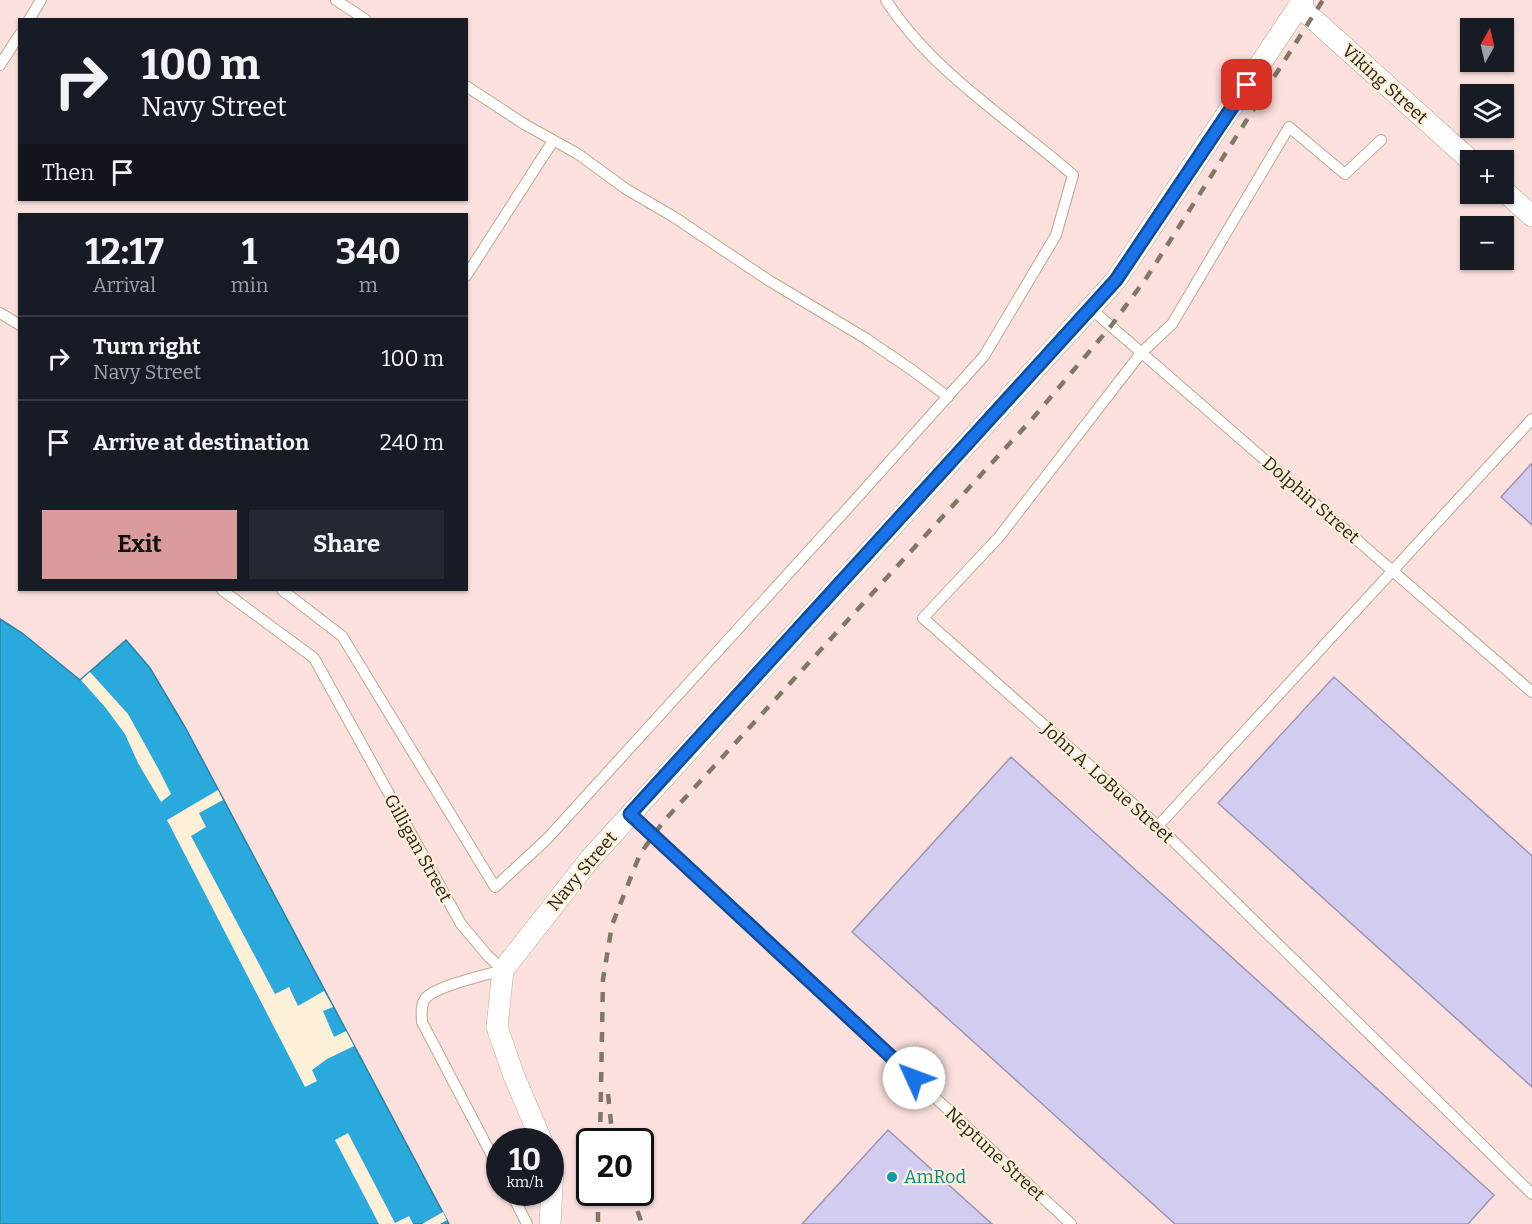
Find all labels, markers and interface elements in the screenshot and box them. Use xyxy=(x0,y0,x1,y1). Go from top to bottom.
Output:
north arrow xyxy=(1460,18,1514,72)
map controls xyxy=(1460,18,1514,270)
text: 100 m xyxy=(141,40,260,90)
street label: Viking Street xyxy=(1337,40,1433,129)
icon: right xyxy=(42,42,120,120)
pin xyxy=(1221,59,1272,110)
icon: arrive xyxy=(1230,68,1263,101)
button: layers xyxy=(1460,84,1514,138)
text: Navy Street xyxy=(141,91,287,123)
button: + xyxy=(1460,150,1514,204)
icon: arrive xyxy=(106,156,139,189)
text: Then xyxy=(42,159,94,186)
button: − xyxy=(1460,216,1514,270)
text: 12:17 xyxy=(85,230,164,274)
text: 1 xyxy=(242,230,257,274)
text: 340 xyxy=(335,230,401,274)
text: Arrival xyxy=(93,273,156,297)
text: min xyxy=(231,273,268,297)
text: m xyxy=(359,273,378,297)
text: Turn right xyxy=(93,333,201,360)
icon: right xyxy=(42,342,75,375)
text: 100 m xyxy=(381,345,444,372)
text: Navy Street xyxy=(93,360,201,384)
icon: arrive xyxy=(42,426,75,459)
text: Arrive at destination xyxy=(93,429,309,456)
text: 240 m xyxy=(380,429,444,456)
street label: Dolphin Street xyxy=(1258,452,1364,548)
button: Exit xyxy=(42,510,237,579)
button: Share xyxy=(249,510,444,579)
street label: John A. LoBue Street xyxy=(1037,717,1179,848)
street label: Gilligan Street xyxy=(379,790,457,906)
street label: Navy Street xyxy=(542,826,622,915)
position arrow xyxy=(882,1046,946,1110)
street label: Neptune Street xyxy=(941,1102,1050,1206)
speed limit sign: 20 xyxy=(576,1128,654,1206)
text: 10 xyxy=(509,1142,541,1178)
place label: AmRod xyxy=(904,1166,966,1188)
marker: AmRod xyxy=(885,1170,899,1184)
text: km/h xyxy=(506,1173,544,1191)

